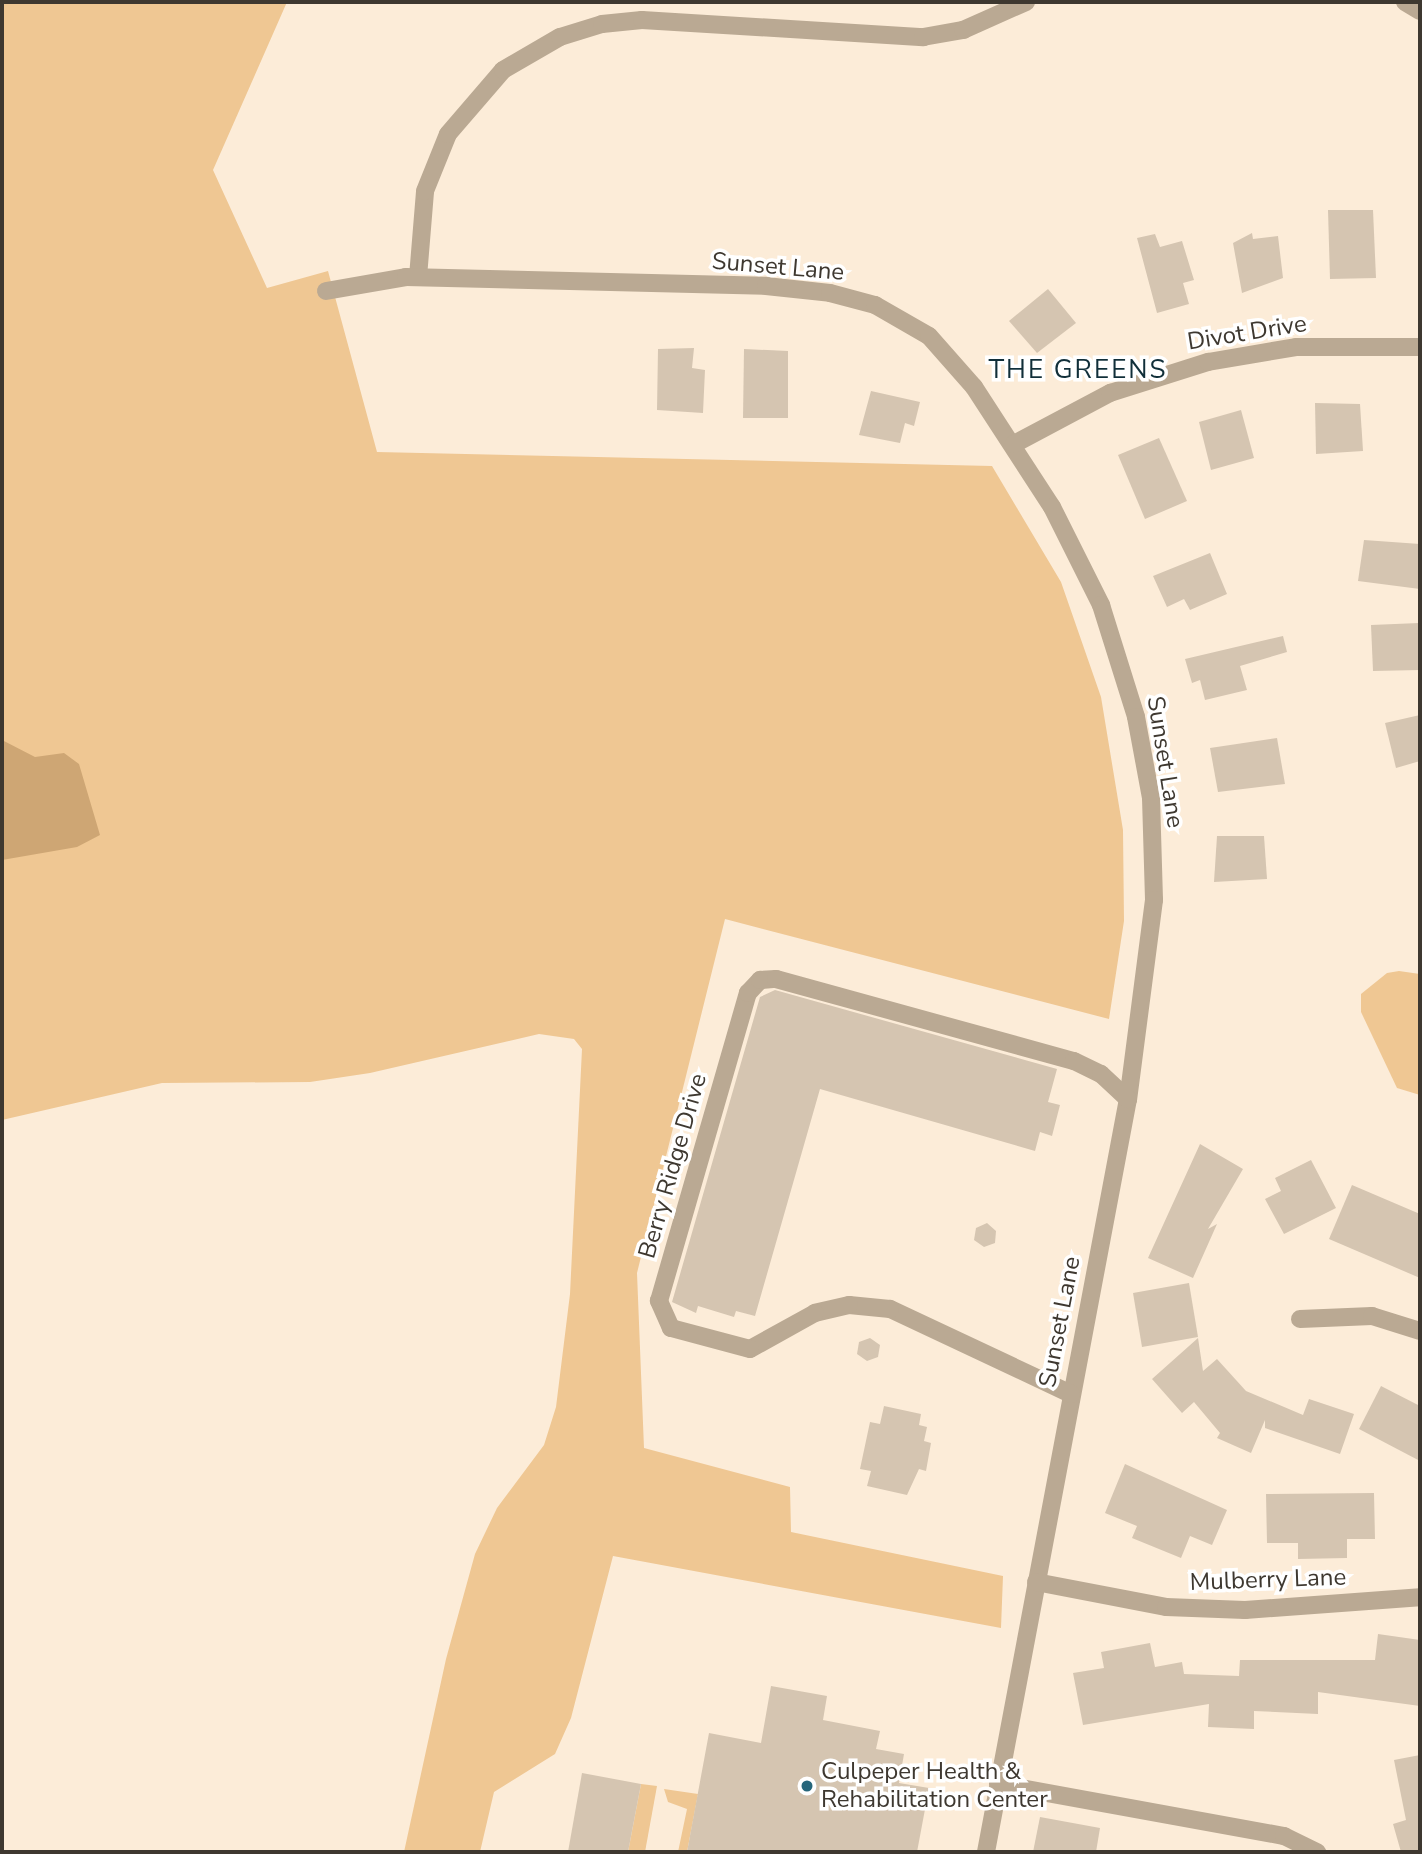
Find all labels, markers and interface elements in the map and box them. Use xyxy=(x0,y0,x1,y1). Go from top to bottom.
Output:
street label: Sunset Lane xyxy=(711,247,845,287)
street label: Divot Drive xyxy=(1185,309,1309,357)
district label: THE GREENS xyxy=(990,354,1166,386)
street label: Sunset Lane xyxy=(1140,694,1190,830)
street label: Berry Ridge Drive xyxy=(633,1070,713,1262)
street label: Sunset Lane xyxy=(1033,1254,1087,1390)
street label: Mulberry Lane xyxy=(1189,1563,1347,1597)
place label: Culpeper Health & Rehabilitation Center xyxy=(821,1758,1048,1814)
marker: Culpeper Health & Rehabilitation Center xyxy=(799,1778,815,1794)

